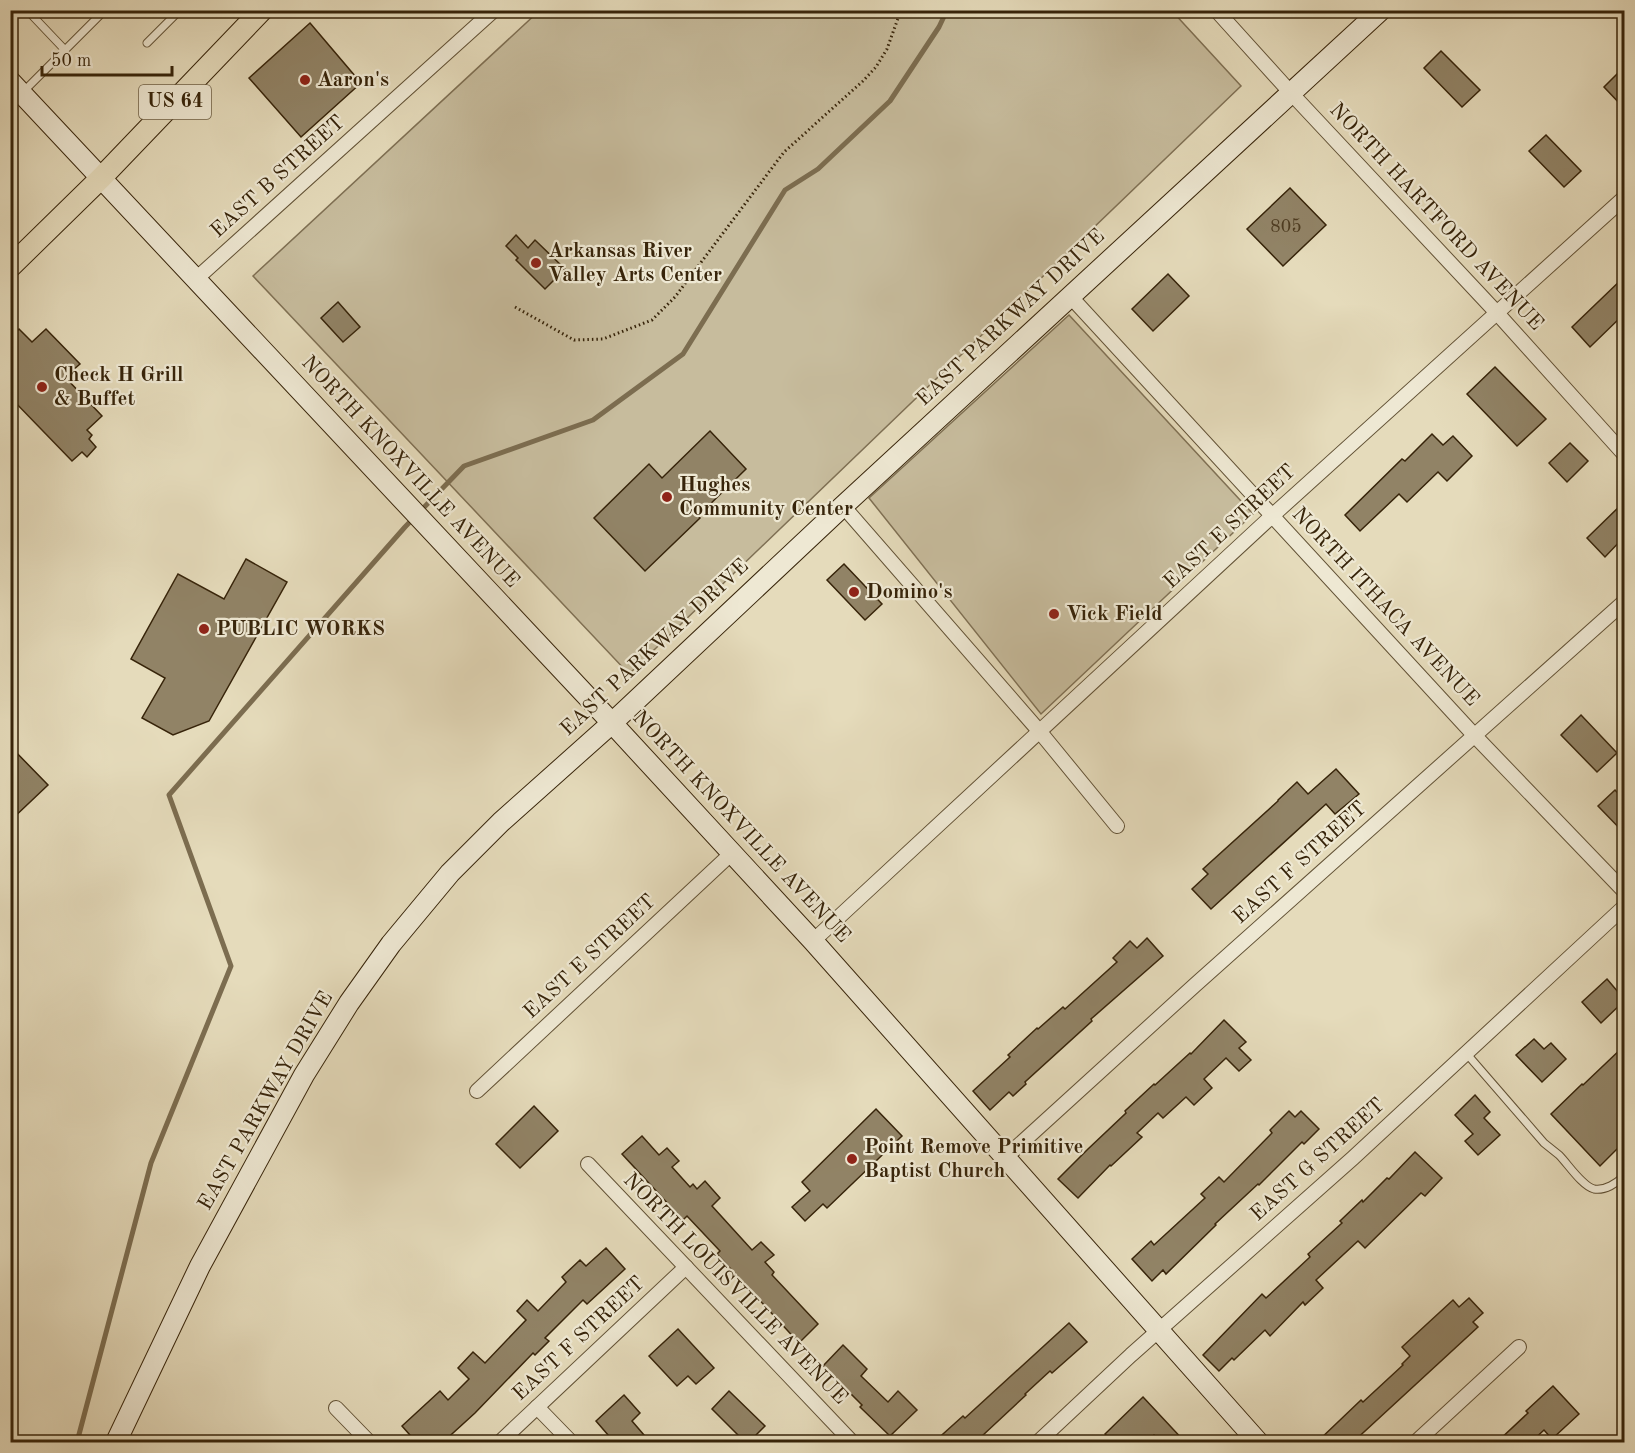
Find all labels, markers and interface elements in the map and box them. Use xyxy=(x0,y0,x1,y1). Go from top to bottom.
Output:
scale bar xyxy=(42,39,172,77)
text: 50 m xyxy=(51,52,91,70)
place label: Aaron's xyxy=(317,70,389,91)
marker: Aaron's xyxy=(298,73,312,87)
road number: US 64 xyxy=(139,85,211,119)
street label: NORTH HARTFORD AVENUE xyxy=(1325,99,1547,335)
street label: EAST B STREET xyxy=(207,112,349,242)
house number: 805 xyxy=(1270,218,1302,236)
street label: EAST PARKWAY DRIVE xyxy=(913,226,1109,410)
place label: Arkansas River Valley Arts Center xyxy=(548,241,722,286)
marker: Arkansas River Valley Arts Center xyxy=(529,256,543,270)
street label: NORTH KNOXVILLE AVENUE xyxy=(297,352,523,592)
place label: Check H Grill & Buffet xyxy=(54,365,184,410)
marker: Check H Grill & Buffet xyxy=(35,380,49,394)
street label: EAST E STREET xyxy=(1160,461,1300,593)
place label: Hughes Community Center xyxy=(679,475,853,520)
marker: Hughes Community Center xyxy=(660,490,674,504)
street label: NORTH ITHACA AVENUE xyxy=(1287,504,1483,710)
street label: EAST PARKWAY DRIVE xyxy=(557,556,753,740)
place label: Domino's xyxy=(866,582,952,603)
marker: Domino's xyxy=(847,585,861,599)
place label: Vick Field xyxy=(1066,604,1163,625)
marker: Vick Field xyxy=(1047,607,1061,621)
place label: PUBLIC WORKS xyxy=(216,619,385,640)
marker: PUBLIC WORKS xyxy=(197,622,211,636)
street label: NORTH KNOXVILLE AVENUE xyxy=(628,707,854,947)
street label: EAST F STREET xyxy=(1229,798,1371,928)
street label: EAST E STREET xyxy=(520,891,660,1023)
street label: EAST PARKWAY DRIVE xyxy=(195,988,337,1214)
street label: EAST G STREET xyxy=(1247,1095,1389,1225)
place label: Point Remove Primitive Baptist Church xyxy=(864,1137,1084,1182)
marker: Point Remove Primitive Baptist Church xyxy=(845,1152,859,1166)
street label: NORTH LOUISVILLE AVENUE xyxy=(619,1169,851,1409)
street label: EAST F STREET xyxy=(509,1273,649,1405)

